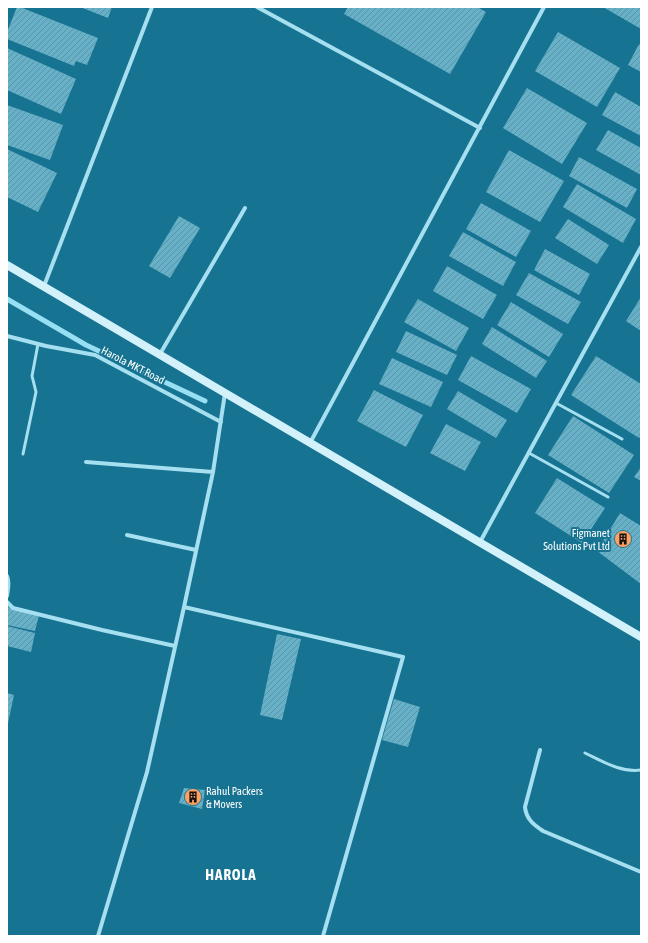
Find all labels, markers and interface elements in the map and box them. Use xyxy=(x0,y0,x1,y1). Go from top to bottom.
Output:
street label: Harola MKT Road xyxy=(99,344,167,386)
place label: Figmanet Solutions Pvt Ltd xyxy=(543,527,610,552)
building icon: Figmanet Solutions Pvt Ltd xyxy=(613,529,633,549)
place label: Rahul Packers & Movers xyxy=(206,785,263,810)
building icon: Rahul Packers & Movers xyxy=(183,787,203,807)
district label: HAROLA xyxy=(205,866,257,883)

